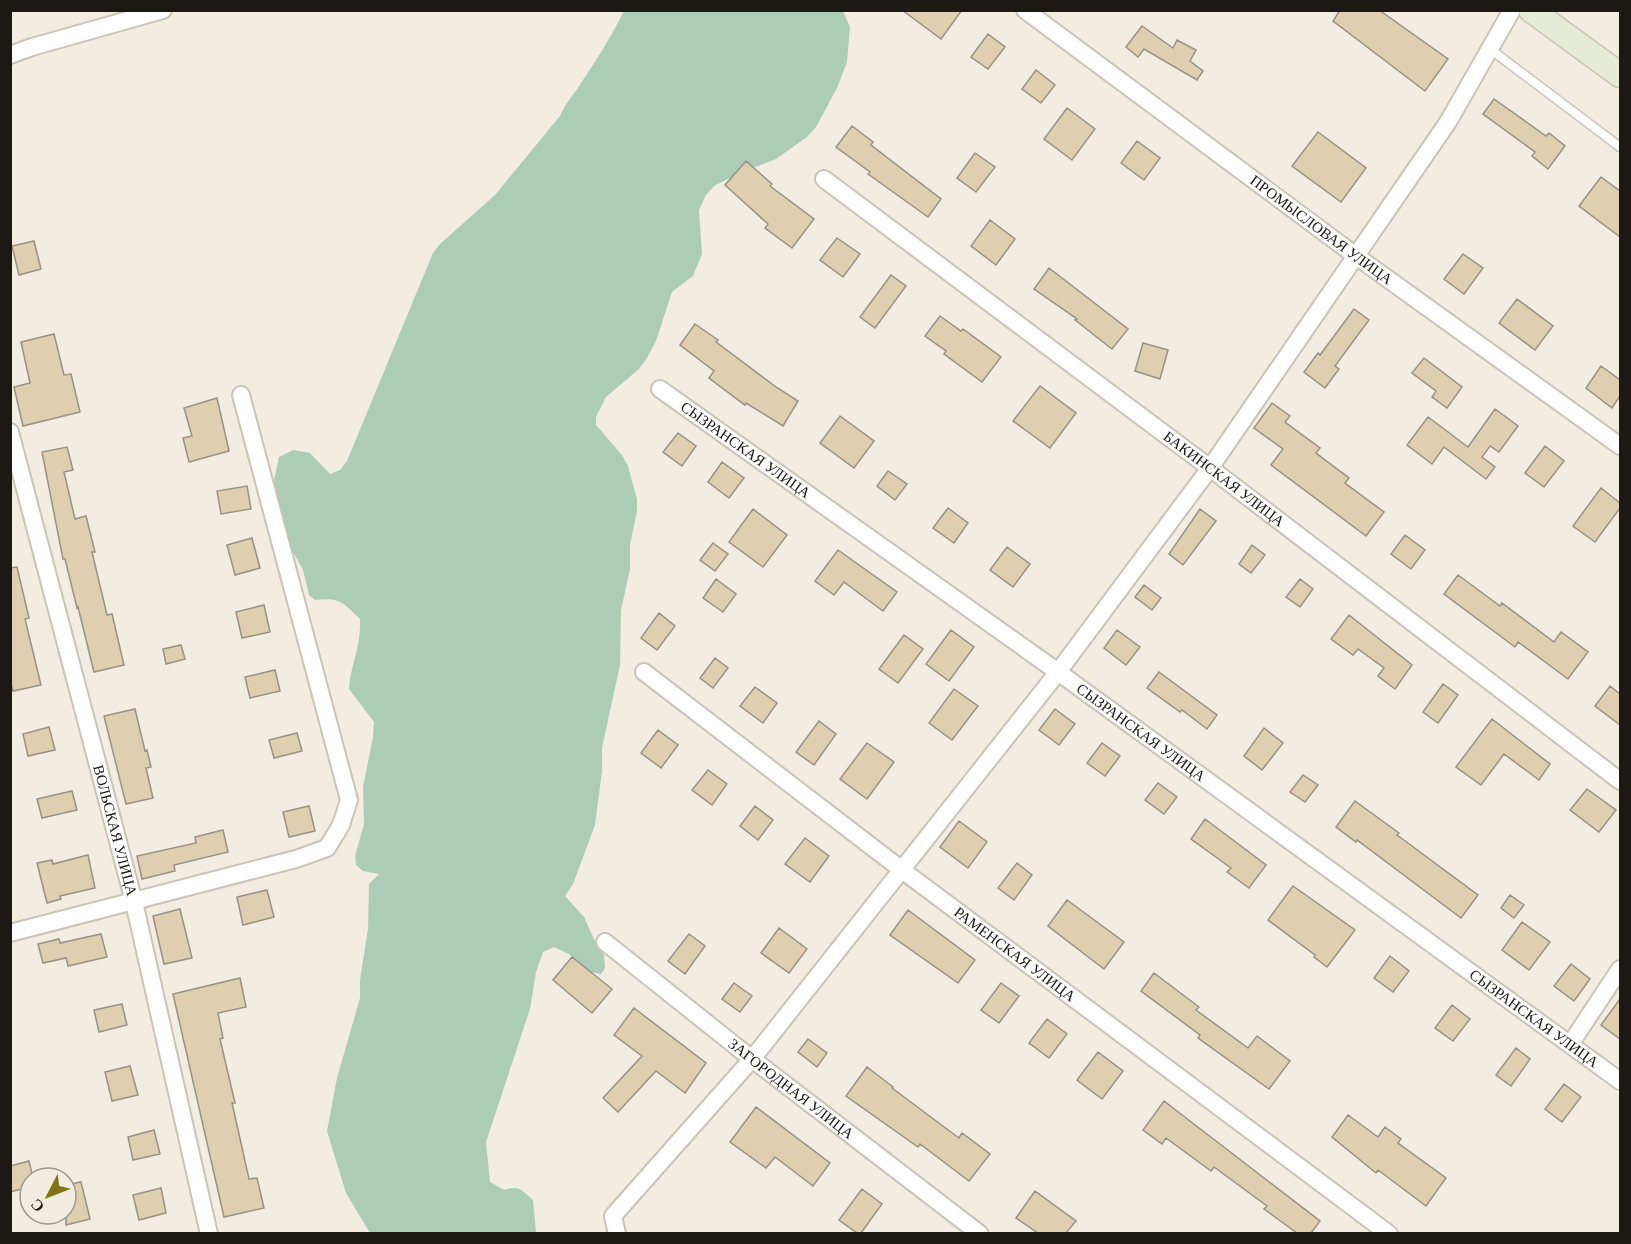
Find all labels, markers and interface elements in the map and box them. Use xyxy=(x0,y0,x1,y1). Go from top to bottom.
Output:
street label: ПРОМЫСЛОВАЯ УЛИЦА xyxy=(1247,172,1396,288)
street label: СЫЗРАНСКАЯ УЛИЦА xyxy=(678,398,814,501)
street label: БАКИНСКАЯ УЛИЦА xyxy=(1161,428,1288,530)
street label: СЫЗРАНСКАЯ УЛИЦА xyxy=(1074,680,1209,785)
street label: ВОЛЬСКАЯ УЛИЦА xyxy=(90,763,140,898)
street label: РАМЕНСКАЯ УЛИЦА xyxy=(951,904,1079,1005)
street label: СЫЗРАНСКАЯ УЛИЦА xyxy=(1467,966,1601,1071)
street label: ЗАГОРОДНАЯ УЛИЦА xyxy=(725,1036,857,1142)
north arrow xyxy=(18,1166,78,1226)
text: С xyxy=(27,1196,47,1216)

